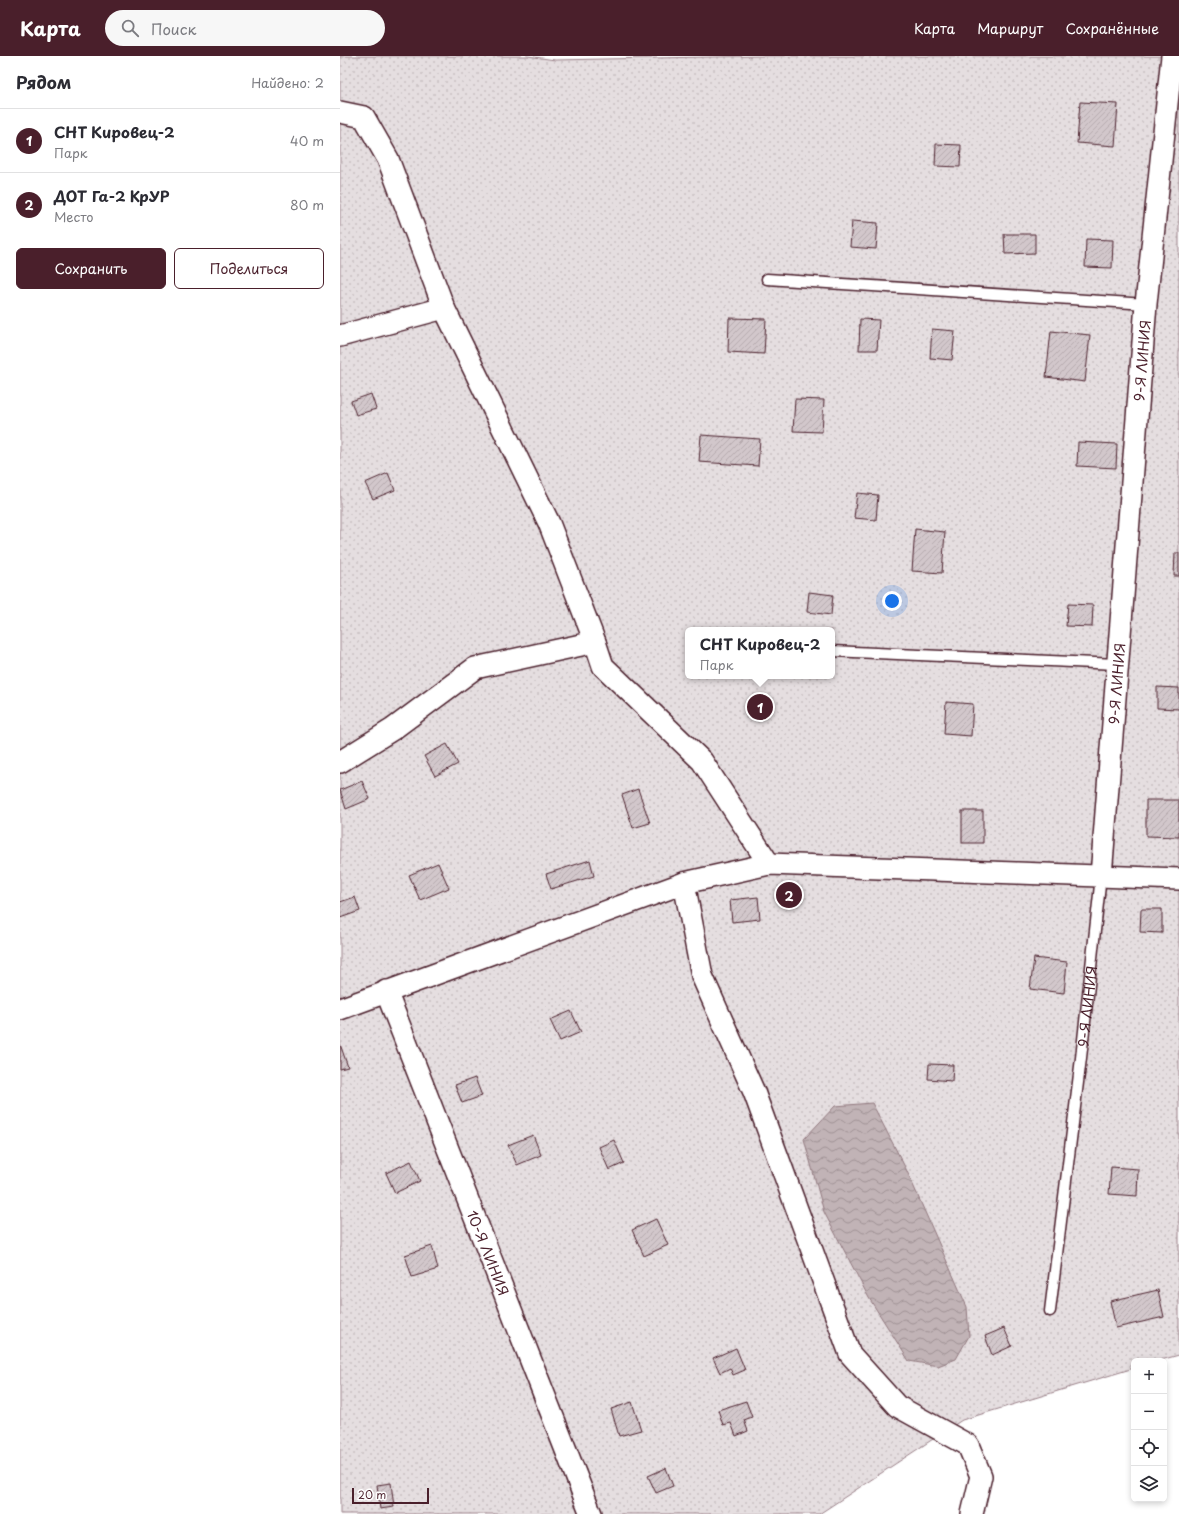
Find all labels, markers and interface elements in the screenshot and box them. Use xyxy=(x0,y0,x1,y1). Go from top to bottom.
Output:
search box xyxy=(105,10,385,46)
text: Карта xyxy=(20,14,81,42)
icon: search xyxy=(119,17,141,39)
text: Поиск xyxy=(151,17,196,40)
text: Карта xyxy=(914,18,955,39)
text: Маршрут xyxy=(977,18,1043,39)
text: Сохранённые xyxy=(1065,18,1159,39)
text: Рядом xyxy=(16,69,71,95)
text: Найдено: 2 xyxy=(251,73,324,92)
text: СНТ Кировец-2 xyxy=(54,120,174,143)
text: 1 xyxy=(26,131,32,150)
text: 40 m xyxy=(290,131,324,150)
text: Парк xyxy=(54,143,88,162)
text: ДОТ Га-2 КрУР xyxy=(54,184,169,207)
text: 2 xyxy=(24,195,34,214)
text: 80 m xyxy=(290,195,324,214)
text: Место xyxy=(54,207,94,226)
button: Сохранить xyxy=(16,248,166,289)
button: Поделиться xyxy=(174,248,324,289)
street label: 9-Я ЛИНИЯ xyxy=(1128,319,1155,402)
your location xyxy=(882,591,902,611)
popup xyxy=(685,627,835,679)
text: СНТ Кировец-2 xyxy=(700,632,820,655)
street label: 9-Я ЛИНИЯ xyxy=(1102,642,1130,725)
text: Парк xyxy=(700,655,733,674)
pin: 1 xyxy=(747,692,773,722)
pin: 2 xyxy=(776,880,802,910)
street label: 9-Я ЛИНИЯ xyxy=(1072,964,1102,1048)
street label: 10-Я ЛИНИЯ xyxy=(462,1207,515,1298)
map controls xyxy=(1131,1358,1167,1502)
button: + xyxy=(1131,1358,1167,1394)
button: − xyxy=(1131,1394,1167,1430)
button: locate xyxy=(1131,1430,1167,1466)
button: layers xyxy=(1131,1466,1167,1502)
scale bar xyxy=(352,1486,429,1505)
text: 20 m xyxy=(358,1486,386,1503)

